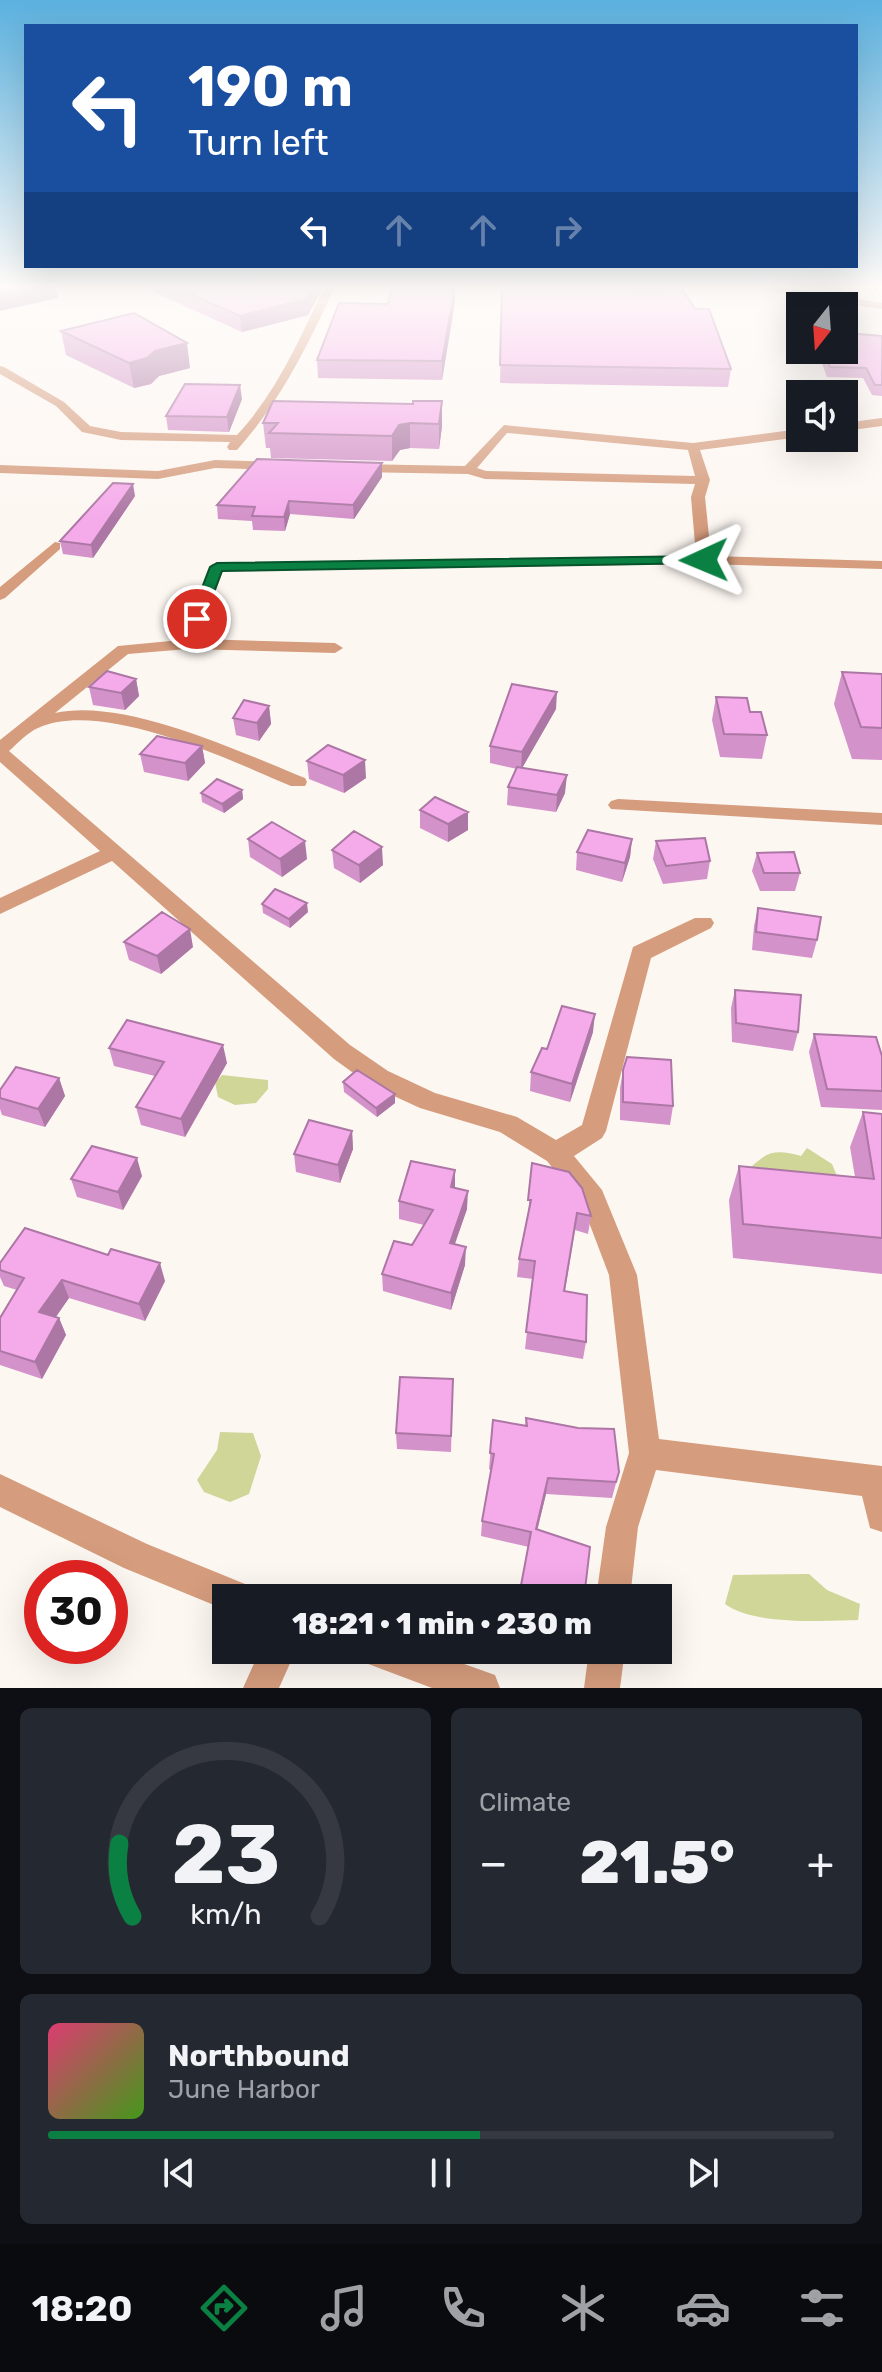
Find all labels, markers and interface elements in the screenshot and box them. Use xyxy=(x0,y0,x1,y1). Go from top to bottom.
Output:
text: 190 m xyxy=(188,54,353,120)
icon: left xyxy=(56,56,160,160)
text: Turn left xyxy=(188,121,329,164)
icon: left xyxy=(293,208,337,252)
icon: ahead xyxy=(377,208,421,252)
icon: ahead xyxy=(461,208,505,252)
icon: right xyxy=(545,208,589,252)
north arrow xyxy=(786,292,858,364)
map controls xyxy=(786,292,858,452)
button: sound xyxy=(786,380,858,452)
position arrow xyxy=(662,518,746,602)
pin xyxy=(163,585,231,653)
icon: arrive xyxy=(175,597,219,641)
speed limit sign: 30 xyxy=(24,1560,128,1664)
text: 18:21 · 1 min · 230 m xyxy=(292,1606,592,1642)
text: Climate xyxy=(479,1787,571,1818)
text: 23 xyxy=(171,1805,280,1904)
text: 21.5° xyxy=(579,1827,735,1898)
text: − xyxy=(479,1837,508,1889)
text: + xyxy=(807,1837,834,1889)
text: km/h xyxy=(190,1897,261,1931)
text: Northbound xyxy=(168,2038,350,2074)
text: June Harbor xyxy=(168,2074,320,2105)
icon: previous xyxy=(157,2151,201,2195)
icon: pause xyxy=(419,2151,463,2195)
icon: next xyxy=(681,2151,725,2195)
icon: directions xyxy=(196,2280,252,2336)
icon: music xyxy=(316,2280,372,2336)
icon: phone xyxy=(435,2280,491,2336)
icon: climate xyxy=(555,2280,611,2336)
icon: car xyxy=(675,2280,731,2336)
icon: filters xyxy=(794,2280,850,2336)
text: 18:20 xyxy=(32,2287,132,2330)

